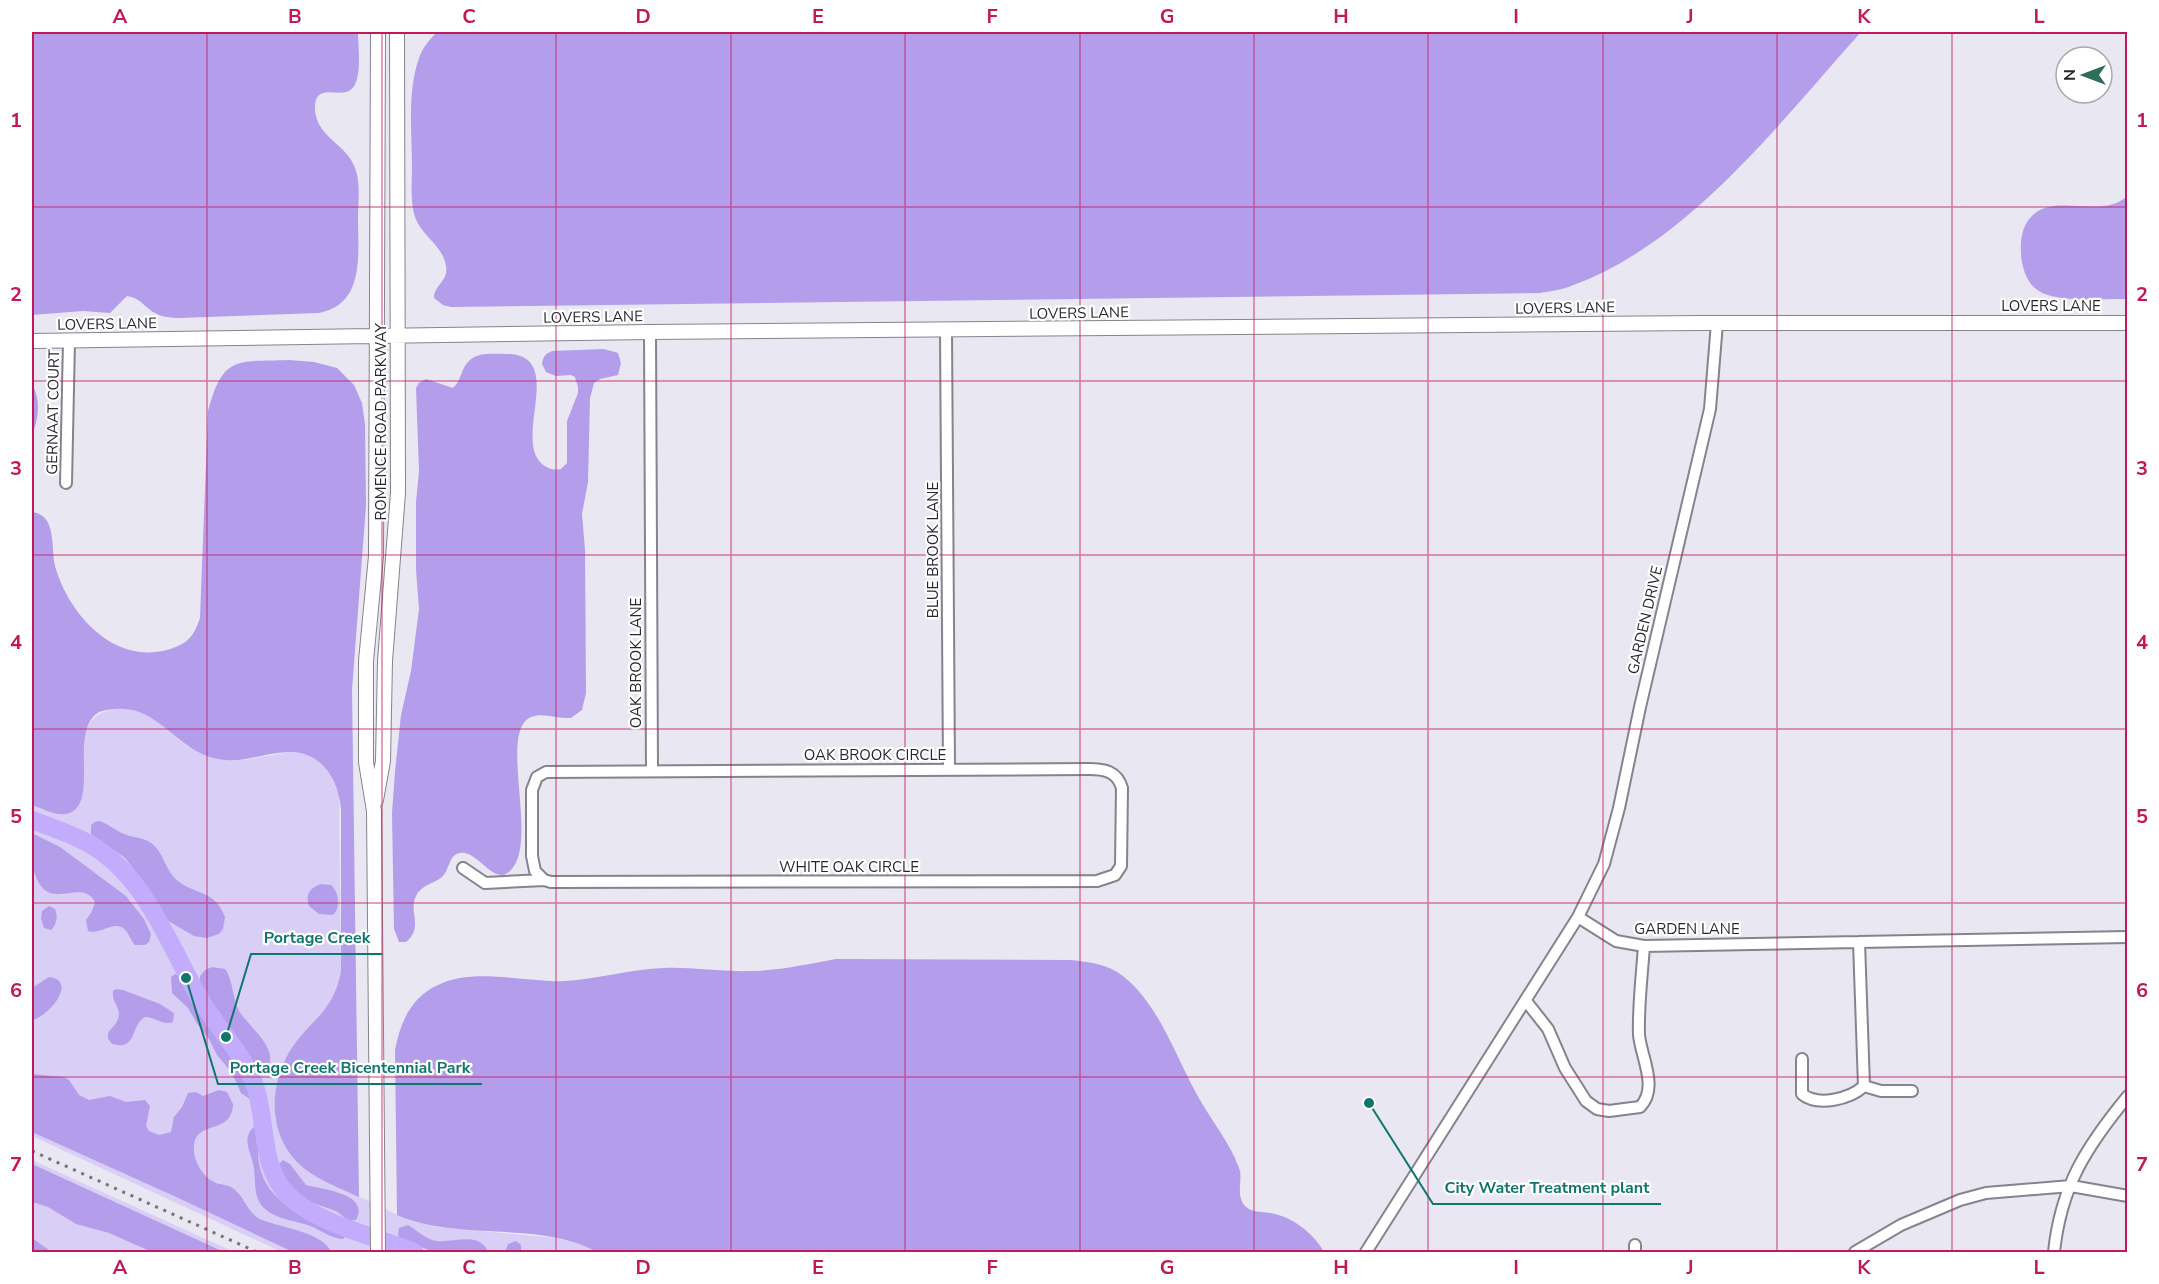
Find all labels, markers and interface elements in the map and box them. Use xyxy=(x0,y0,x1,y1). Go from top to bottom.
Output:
text: A xyxy=(113,3,128,30)
text: B xyxy=(288,3,302,30)
text: C xyxy=(462,3,476,30)
text: D xyxy=(635,3,651,30)
text: E xyxy=(812,3,824,30)
text: F xyxy=(986,3,998,30)
text: G xyxy=(1160,3,1174,30)
text: H xyxy=(1333,3,1349,30)
text: I xyxy=(1513,3,1519,30)
text: J xyxy=(1685,3,1694,30)
text: K xyxy=(1857,3,1871,30)
text: L xyxy=(2033,3,2045,30)
north arrow xyxy=(2054,45,2114,105)
text: N xyxy=(2059,69,2081,81)
text: 1 xyxy=(10,107,22,134)
text: 1 xyxy=(2136,107,2148,134)
text: 2 xyxy=(10,281,22,308)
text: 2 xyxy=(2136,281,2148,308)
street label: LOVERS LANE xyxy=(2001,296,2101,316)
street label: LOVERS LANE xyxy=(1515,297,1615,319)
street label: LOVERS LANE xyxy=(1029,302,1129,324)
street label: LOVERS LANE xyxy=(543,306,643,328)
street label: LOVERS LANE xyxy=(57,313,157,335)
street label: ROMENCE ROAD PARKWAY xyxy=(371,322,391,521)
street label: GERNAAT COURT xyxy=(42,349,64,475)
text: 3 xyxy=(10,455,22,482)
text: 3 xyxy=(2136,455,2148,482)
street label: BLUE BROOK LANE xyxy=(923,482,943,618)
street label: GARDEN DRIVE xyxy=(1623,564,1667,676)
street label: OAK BROOK LANE xyxy=(626,598,646,728)
text: 4 xyxy=(10,629,22,656)
text: 4 xyxy=(2136,629,2148,656)
street label: OAK BROOK CIRCLE xyxy=(804,745,946,765)
text: 5 xyxy=(10,803,22,830)
text: 5 xyxy=(2136,803,2148,830)
street label: WHITE OAK CIRCLE xyxy=(779,857,919,877)
street label: GARDEN LANE xyxy=(1634,919,1740,939)
callout: Portage Creek xyxy=(251,920,382,954)
text: Portage Creek xyxy=(264,927,371,949)
text: 6 xyxy=(10,977,22,1004)
text: 6 xyxy=(2136,977,2148,1004)
callout: Portage Creek Bicentennial Park xyxy=(218,1050,482,1084)
text: Portage Creek Bicentennial Park xyxy=(230,1057,471,1079)
text: 7 xyxy=(10,1151,22,1178)
text: 7 xyxy=(2136,1151,2148,1178)
callout: City Water Treatment plant xyxy=(1433,1170,1661,1204)
text: City Water Treatment plant xyxy=(1445,1177,1650,1199)
text: A xyxy=(113,1254,128,1281)
text: B xyxy=(288,1254,302,1281)
text: C xyxy=(462,1254,476,1281)
text: D xyxy=(635,1254,651,1281)
text: E xyxy=(812,1254,824,1281)
text: F xyxy=(986,1254,998,1281)
text: G xyxy=(1160,1254,1174,1281)
text: H xyxy=(1333,1254,1349,1281)
text: I xyxy=(1513,1254,1519,1281)
text: J xyxy=(1685,1254,1694,1281)
text: K xyxy=(1857,1254,1871,1281)
text: L xyxy=(2033,1254,2045,1281)

